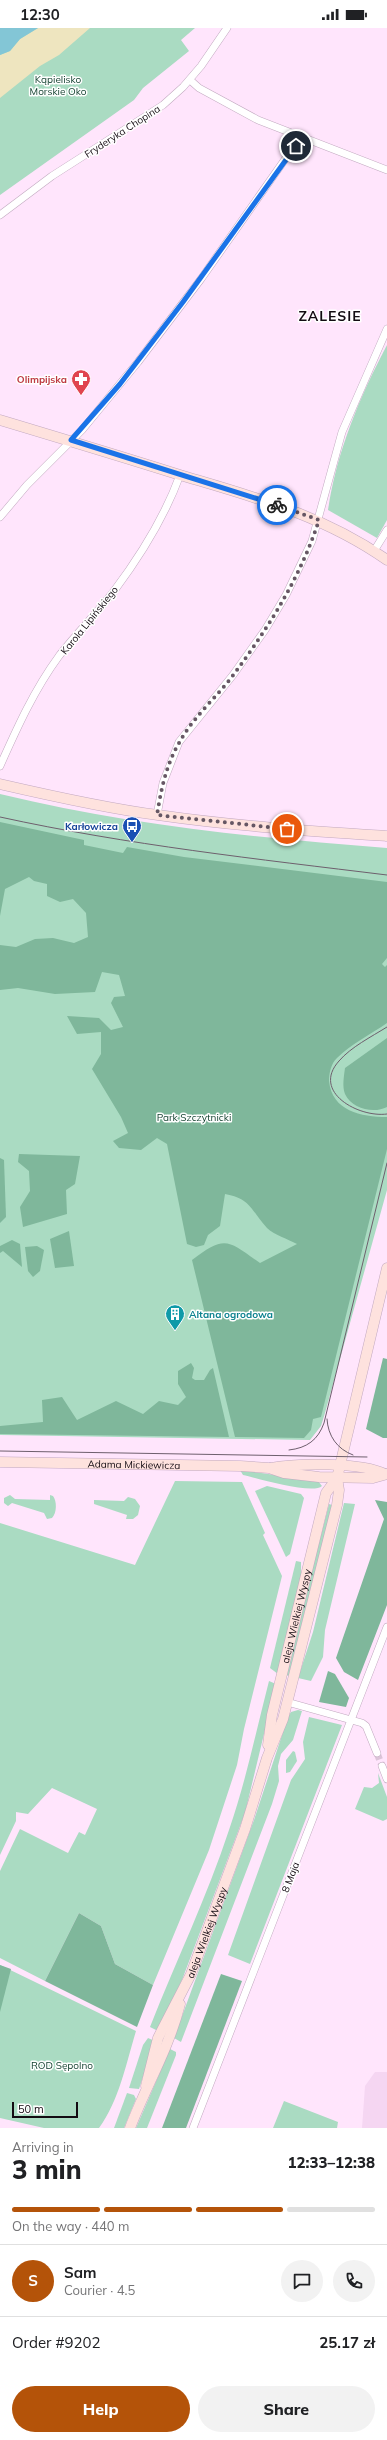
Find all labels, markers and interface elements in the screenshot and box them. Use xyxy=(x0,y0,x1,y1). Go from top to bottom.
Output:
text: 12:30 xyxy=(20,5,60,24)
park label: Kąpielisko Morskie Oko xyxy=(30,73,87,98)
street label: Fryderyka Chopina xyxy=(82,102,163,161)
pin xyxy=(279,129,313,163)
icon: home xyxy=(285,135,307,157)
district label: ZALESIE xyxy=(298,307,362,325)
pharmacy icon: Olimpijska xyxy=(70,368,92,396)
place label: Olimpijska xyxy=(17,373,67,386)
courier xyxy=(257,485,297,525)
icon: bike xyxy=(266,494,288,516)
street label: Karola Lipińskiego xyxy=(58,583,121,657)
pin xyxy=(270,812,304,846)
bus stop icon: Karłowicza xyxy=(121,815,143,843)
icon: bag xyxy=(276,818,298,840)
place label: Karłowicza xyxy=(65,820,118,833)
park label: Park Szczytnicki xyxy=(157,1111,231,1124)
building icon: Altana ogrodowa xyxy=(164,1303,186,1331)
place label: Altana ogrodowa xyxy=(189,1308,273,1321)
street label: Adama Mickiewicza xyxy=(87,1457,180,1472)
street label: aleja Wielkiej Wyspy xyxy=(279,1567,314,1665)
street label: 8 Maja xyxy=(279,1860,302,1894)
street label: aleja Wielkiej Wyspy xyxy=(184,1884,230,1981)
park label: ROD Sępolno xyxy=(31,2059,93,2072)
scale bar xyxy=(12,2100,78,2119)
text: 50 m xyxy=(18,2102,44,2116)
text: Arriving in xyxy=(12,2139,74,2155)
text: 3 min xyxy=(12,2153,82,2186)
text: 12:33–12:38 xyxy=(288,2153,375,2172)
text: On the way · 440 m xyxy=(12,2218,129,2234)
button: chat xyxy=(281,2260,323,2302)
button: phone xyxy=(333,2260,375,2302)
text: Sam xyxy=(64,2263,96,2282)
text: S xyxy=(28,2271,38,2290)
text: Courier · 4.5 xyxy=(64,2282,135,2298)
text: Order #9202 xyxy=(12,2333,100,2352)
text: 25.17 zł xyxy=(319,2333,375,2352)
button: Help xyxy=(12,2386,190,2432)
button: Share xyxy=(198,2386,375,2432)

